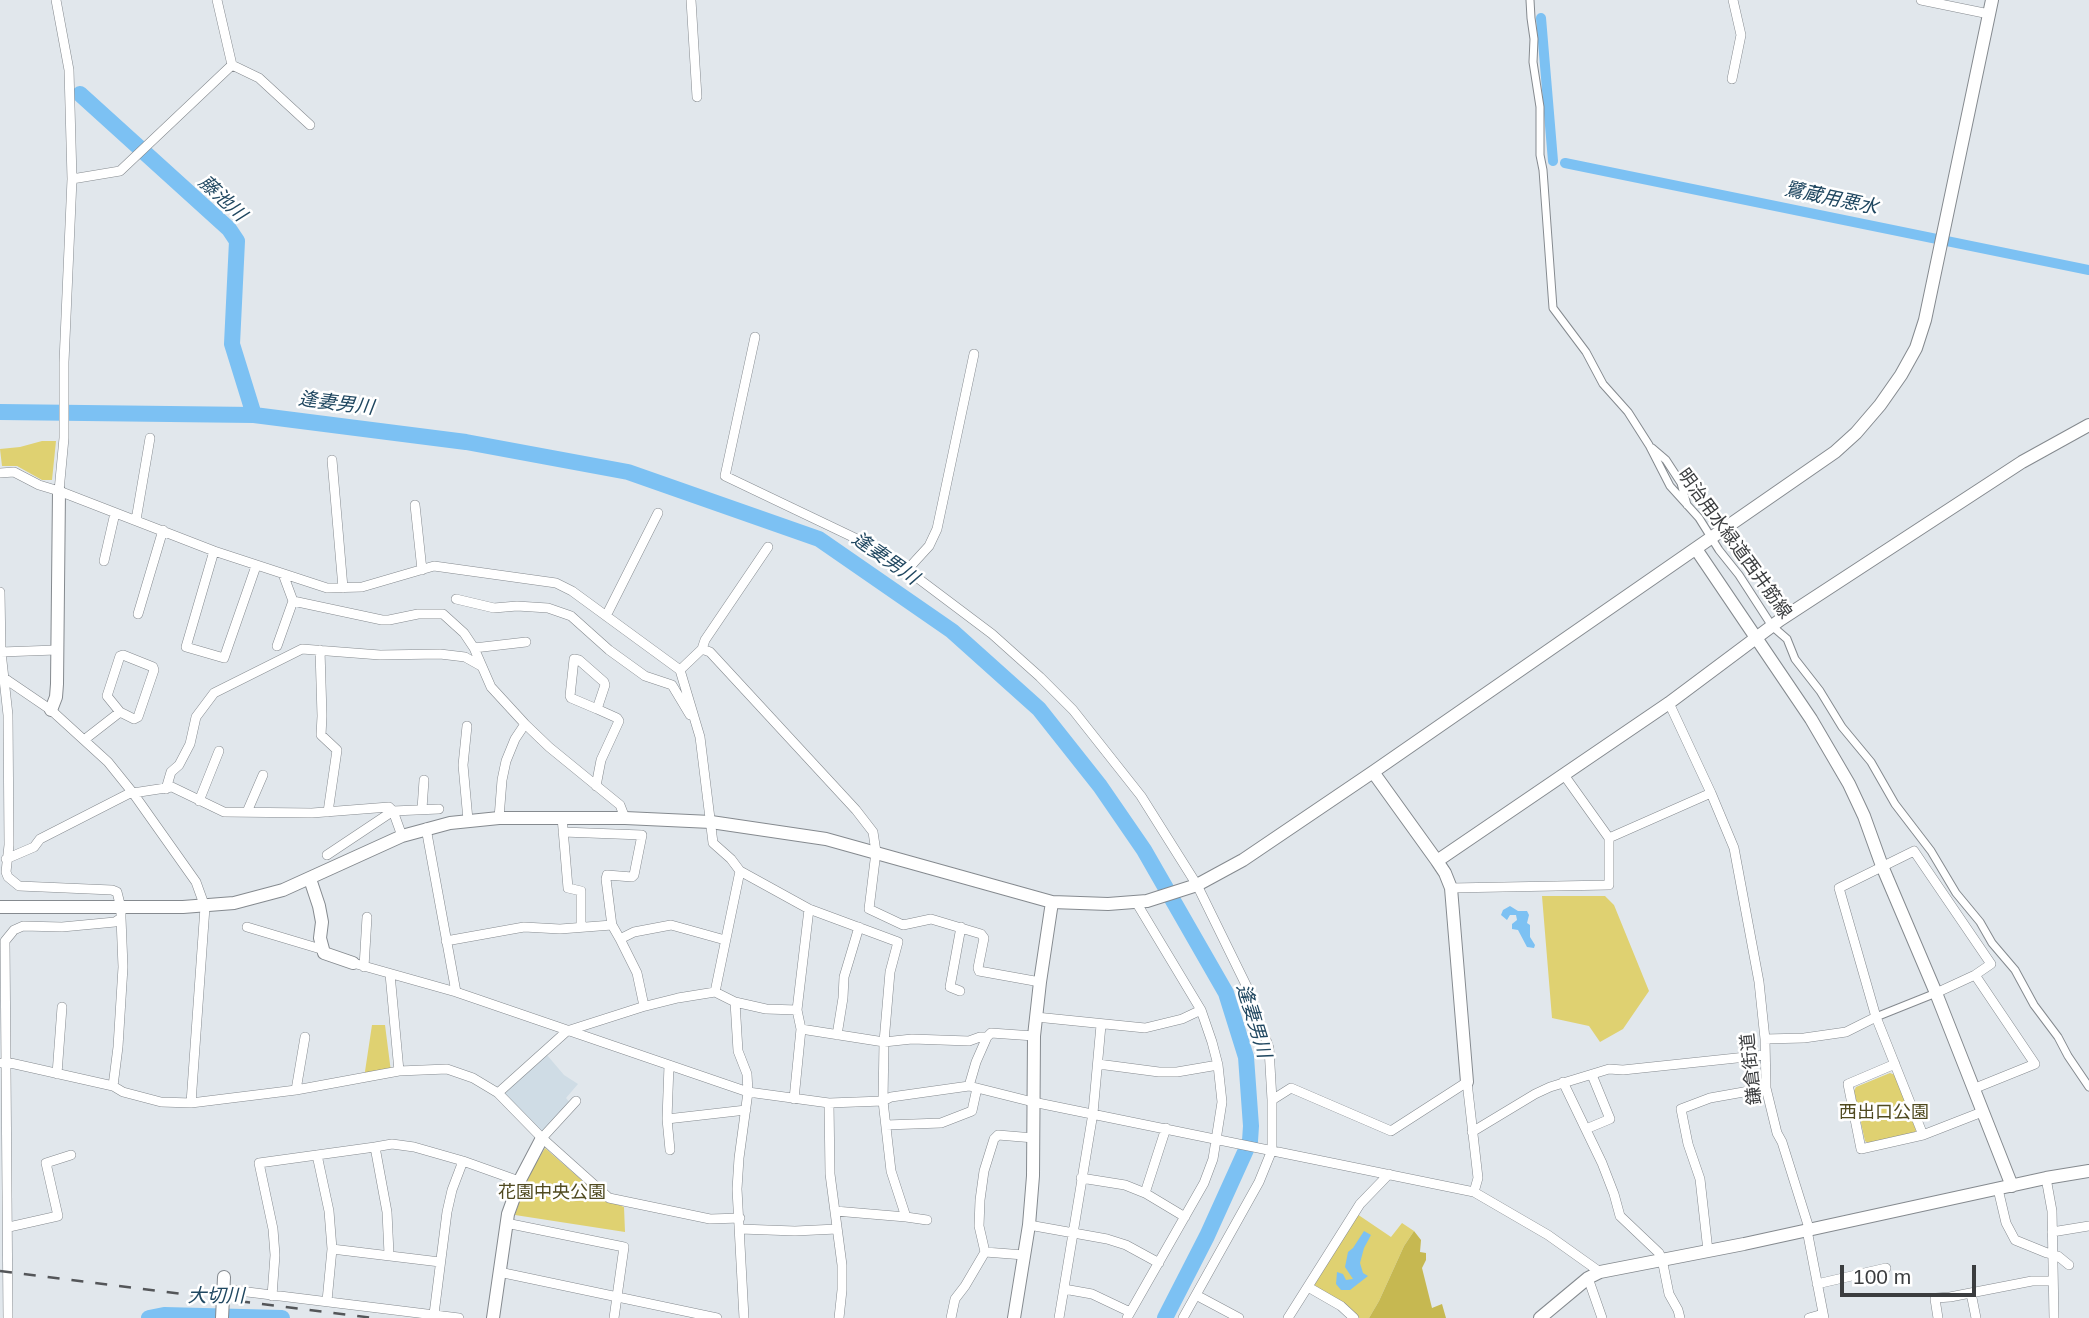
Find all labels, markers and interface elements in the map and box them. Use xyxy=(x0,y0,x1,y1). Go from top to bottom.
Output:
water label: 藤池川 xyxy=(193,171,251,227)
water label: 鷺蔵用悪水 xyxy=(1782,178,1880,220)
water label: 逢妻男川 xyxy=(297,388,375,420)
street label: 明治用水緑道西井筋線 xyxy=(1672,465,1796,623)
water label: 逢妻男川 xyxy=(847,528,923,590)
water label: 逢妻男川 xyxy=(1231,981,1275,1061)
street label: 鎌倉街道 xyxy=(1737,1032,1767,1106)
park label: 西出口公園 xyxy=(1839,1102,1929,1124)
park label: 花園中央公園 xyxy=(498,1182,606,1204)
scale bar xyxy=(1844,1252,1980,1296)
text: 100 m xyxy=(1853,1265,1911,1288)
water label: 大切川 xyxy=(188,1286,244,1308)

